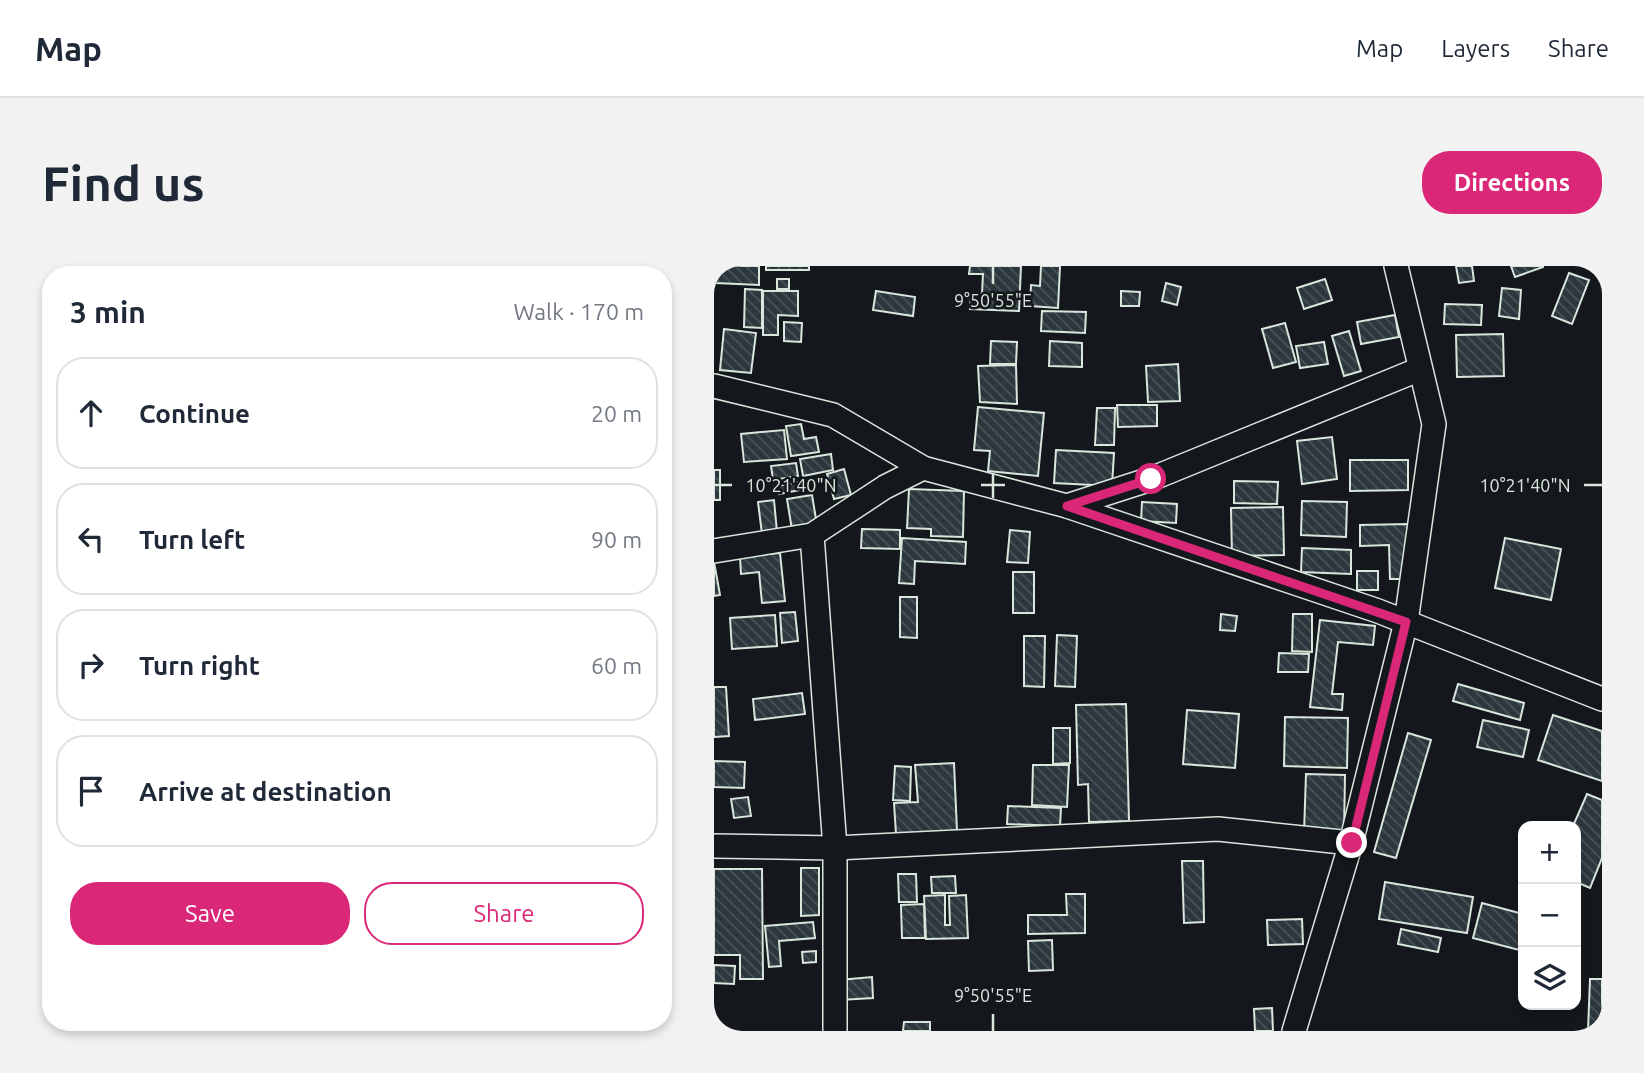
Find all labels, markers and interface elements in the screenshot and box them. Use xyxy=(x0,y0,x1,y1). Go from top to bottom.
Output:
text: Map xyxy=(35,30,102,67)
text: Map xyxy=(1356,35,1403,62)
text: Layers xyxy=(1441,35,1510,62)
text: Share xyxy=(1548,35,1609,62)
button: Directions xyxy=(1422,151,1602,214)
text: Find us xyxy=(42,155,205,210)
text: 9°50'55"E xyxy=(954,290,1032,310)
text: 3 min xyxy=(70,295,146,329)
text: Walk · 170 m xyxy=(513,299,644,324)
icon: ahead xyxy=(72,394,110,432)
text: Continue xyxy=(139,399,250,428)
text: 20 m xyxy=(591,401,642,426)
route start xyxy=(1135,463,1166,494)
text: 10°21'40"N xyxy=(745,475,837,495)
text: 10°21'40"N xyxy=(1479,475,1571,495)
icon: left xyxy=(72,520,110,558)
text: Turn left xyxy=(139,525,245,554)
text: 90 m xyxy=(591,527,642,552)
icon: right xyxy=(72,646,110,684)
text: Turn right xyxy=(139,651,260,680)
text: 60 m xyxy=(591,653,642,678)
icon: arrive xyxy=(72,772,110,810)
text: Arrive at destination xyxy=(139,777,392,806)
map controls xyxy=(1518,821,1581,1010)
button: + xyxy=(1518,821,1581,884)
route end xyxy=(1336,827,1367,858)
button: Save xyxy=(70,882,350,945)
button: Share xyxy=(364,882,644,945)
button: − xyxy=(1518,884,1581,947)
button: layers xyxy=(1518,947,1581,1010)
text: 9°50'55"E xyxy=(954,985,1032,1005)

